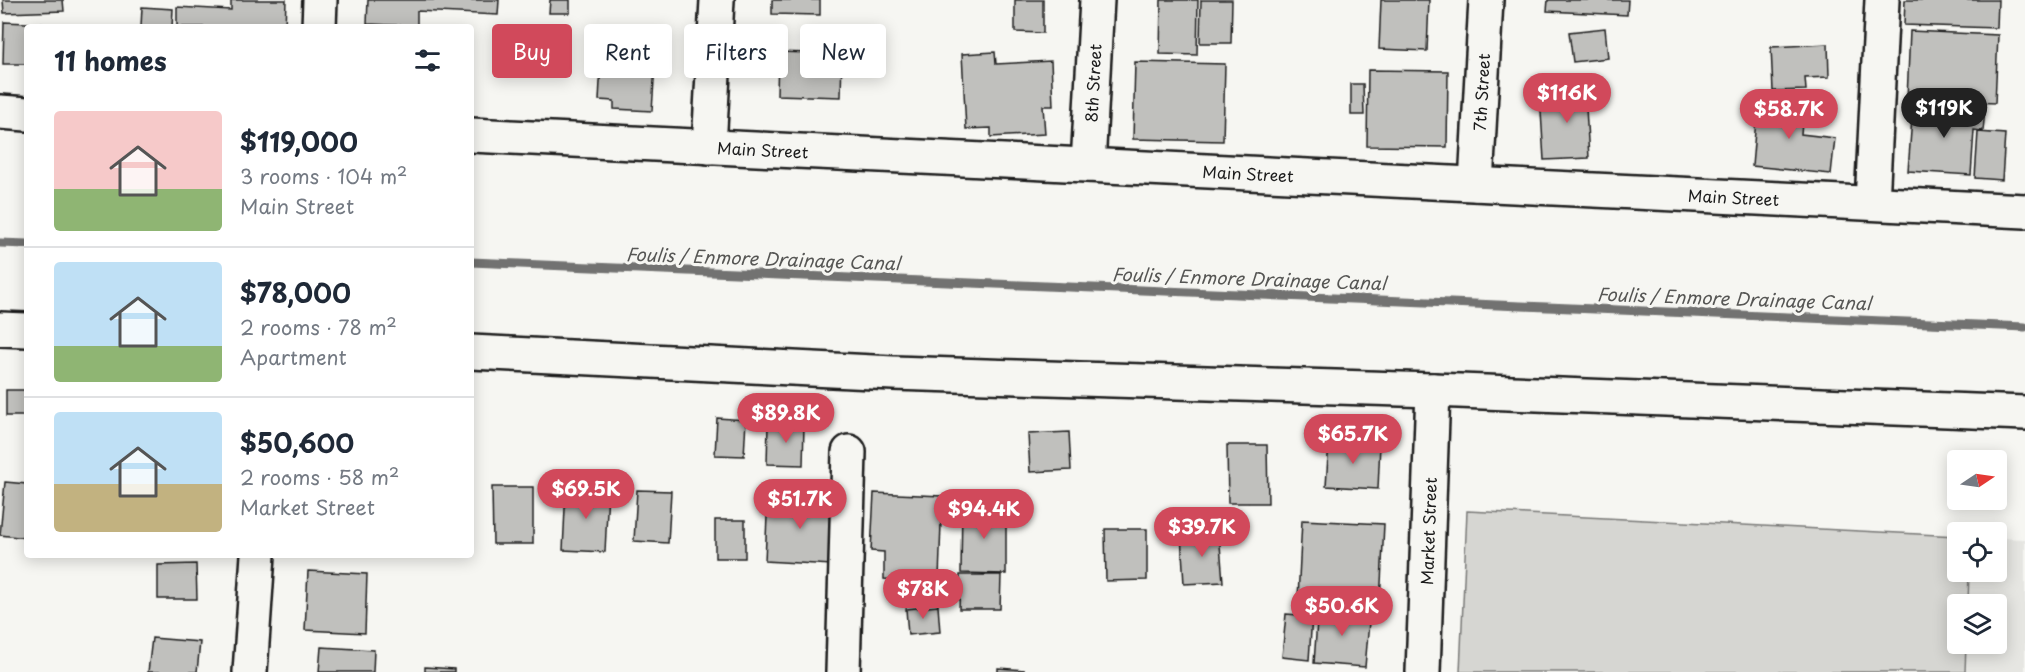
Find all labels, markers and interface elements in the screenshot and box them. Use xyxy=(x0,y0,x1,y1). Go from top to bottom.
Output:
chip: Buy xyxy=(492,24,572,78)
chip: Rent xyxy=(584,24,672,78)
chip: Filters xyxy=(684,24,788,78)
chip: New xyxy=(800,24,886,78)
text: 11 homes xyxy=(54,41,167,80)
street label: 8th Street xyxy=(1078,43,1107,123)
icon: filters xyxy=(411,44,444,77)
street label: 7th Street xyxy=(1467,52,1495,132)
pin: $116K xyxy=(1525,73,1609,124)
text: $116K xyxy=(1537,77,1597,107)
pin: $119K xyxy=(1902,88,1986,139)
pin: $58.7K xyxy=(1740,89,1838,140)
text: $119K xyxy=(1915,92,1973,122)
text: $58.7K xyxy=(1754,93,1824,123)
text: $119,000 xyxy=(240,122,358,161)
icon: home xyxy=(102,135,174,207)
street label: Main Street xyxy=(716,135,809,164)
street label: Main Street xyxy=(1202,159,1295,187)
text: 3 rooms · 104 m² xyxy=(240,161,407,191)
street label: Main Street xyxy=(1687,183,1780,211)
text: Main Street xyxy=(240,191,354,221)
water label: Foulis / Enmore Drainage Canal xyxy=(626,240,903,276)
water label: Foulis / Enmore Drainage Canal xyxy=(1112,260,1389,296)
text: $78,000 xyxy=(240,273,351,312)
water label: Foulis / Enmore Drainage Canal xyxy=(1597,280,1874,316)
icon: home xyxy=(102,286,174,358)
text: 2 rooms · 78 m² xyxy=(240,312,397,342)
text: Apartment xyxy=(240,342,347,372)
pin: $89.8K xyxy=(737,393,835,444)
text: $89.8K xyxy=(751,397,821,427)
pin: $65.7K xyxy=(1304,414,1402,465)
text: $65.7K xyxy=(1318,418,1388,448)
text: $50,600 xyxy=(240,423,354,462)
icon: home xyxy=(102,436,174,508)
north arrow xyxy=(1947,450,2007,510)
map controls xyxy=(1947,450,2007,654)
text: 2 rooms · 58 m² xyxy=(240,462,399,492)
pin: $69.5K xyxy=(537,469,635,520)
text: $69.5K xyxy=(551,473,621,503)
street label: Market Street xyxy=(1414,476,1442,585)
pin: $51.7K xyxy=(751,479,849,530)
text: $51.7K xyxy=(768,483,832,513)
pin: $94.4K xyxy=(935,489,1033,540)
text: Market Street xyxy=(240,492,375,522)
text: $94.4K xyxy=(948,493,1020,523)
pin: $39.7K xyxy=(1153,507,1251,558)
text: $39.7K xyxy=(1168,511,1236,541)
button: locate xyxy=(1947,522,2007,582)
pin: $78K xyxy=(887,569,959,620)
text: $78K xyxy=(897,573,949,603)
pin: $50.6K xyxy=(1293,586,1391,637)
text: $50.6K xyxy=(1305,590,1379,620)
button: layers xyxy=(1947,594,2007,654)

